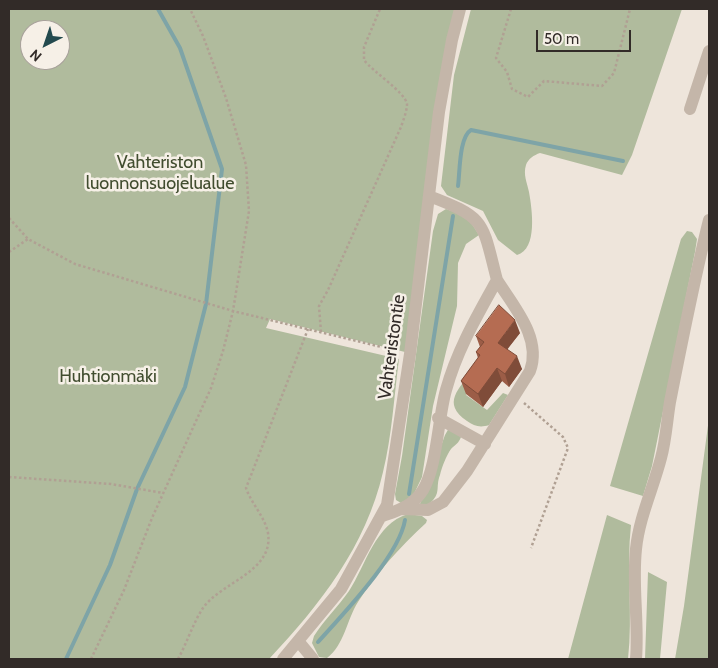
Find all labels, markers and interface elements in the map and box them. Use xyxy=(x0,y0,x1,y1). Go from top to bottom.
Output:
north arrow xyxy=(20,20,70,70)
scale bar xyxy=(538,20,633,52)
text: 50 m xyxy=(544,30,579,48)
text: N xyxy=(26,46,45,66)
park label: Vahteriston luonnonsuojelualue xyxy=(86,152,234,194)
street label: Vahteristontie xyxy=(374,293,410,401)
park label: Huhtionmäki xyxy=(59,366,157,388)

